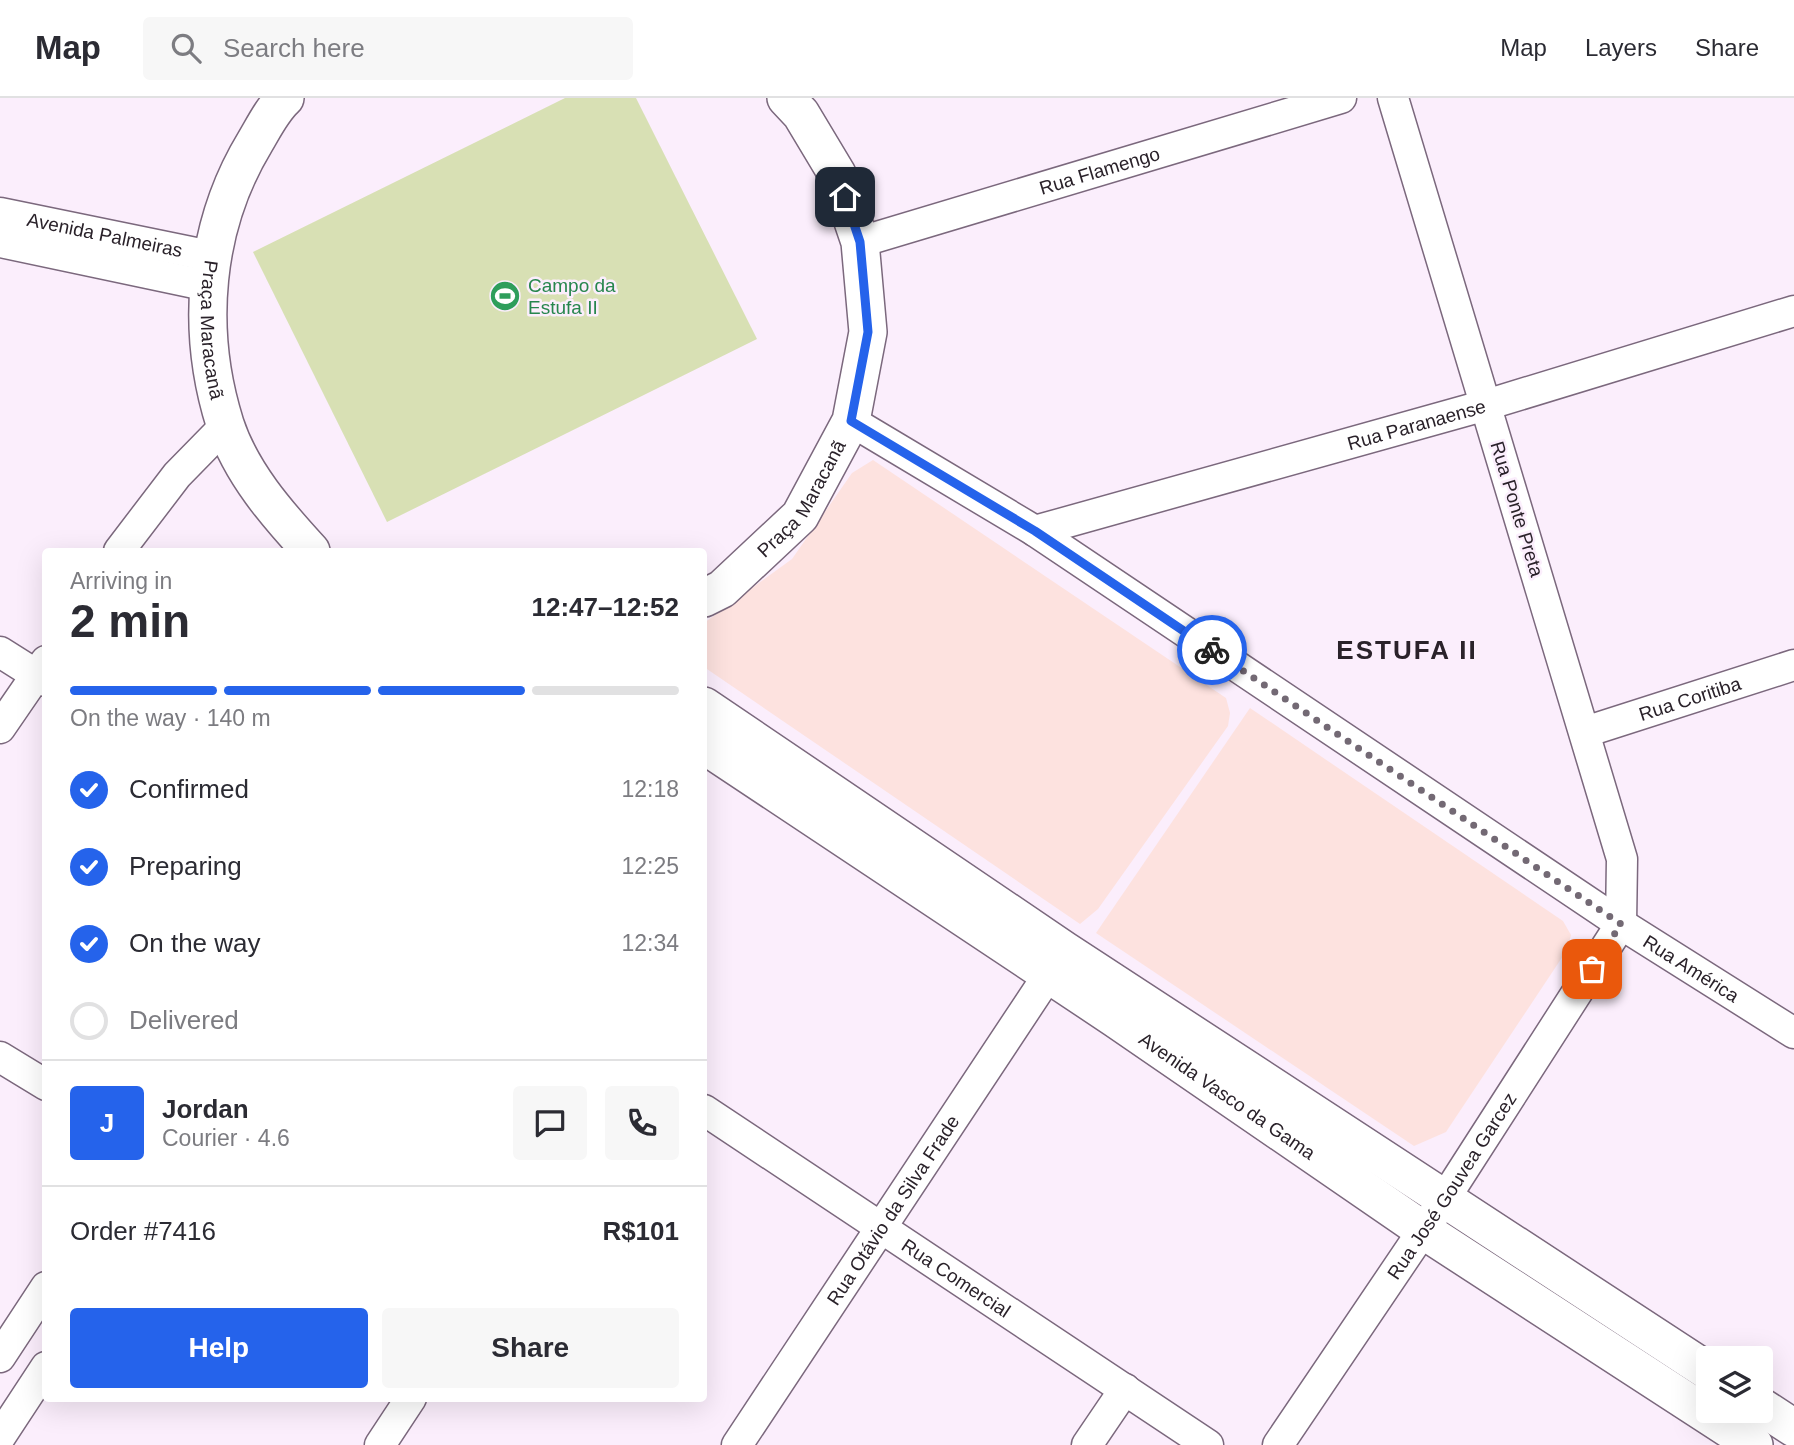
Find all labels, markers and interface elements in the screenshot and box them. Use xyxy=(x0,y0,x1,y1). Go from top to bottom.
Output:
search box xyxy=(143,17,633,80)
text: Map xyxy=(35,29,101,66)
icon: search xyxy=(167,29,205,67)
text: Search here xyxy=(223,33,365,63)
text: Map xyxy=(1500,34,1547,61)
text: Layers xyxy=(1585,34,1657,61)
text: Share xyxy=(1695,34,1759,61)
street label: Rua Flamengo xyxy=(1037,142,1162,198)
pin xyxy=(815,167,875,227)
icon: home xyxy=(826,178,864,216)
street label: Avenida Palmeiras xyxy=(25,208,184,261)
street label: Praça Maracanã xyxy=(197,259,228,402)
place label: Campo da Estufa II xyxy=(528,275,616,318)
sports icon: Campo da Estufa II xyxy=(488,279,522,313)
street label: Rua Paranaense xyxy=(1345,395,1488,454)
street label: Praça Maracanã xyxy=(753,436,850,561)
street label: Rua Ponte Preta xyxy=(1486,439,1548,580)
text: Arriving in xyxy=(70,568,172,594)
text: 12:47–12:52 xyxy=(532,592,679,622)
text: 2 min xyxy=(70,595,190,647)
courier xyxy=(1177,615,1247,685)
icon: bike xyxy=(1193,631,1231,669)
district label: ESTUFA II xyxy=(1336,635,1478,665)
street label: Rua Coritiba xyxy=(1636,672,1744,725)
text: On the way · 140 m xyxy=(70,705,271,731)
icon: check xyxy=(70,771,108,809)
text: Confirmed xyxy=(129,774,249,804)
text: 12:18 xyxy=(621,776,679,802)
icon: check xyxy=(70,848,108,886)
text: Preparing xyxy=(129,851,242,881)
text: 12:25 xyxy=(621,853,679,879)
icon: check xyxy=(70,925,108,963)
text: On the way xyxy=(129,928,261,958)
text: 12:34 xyxy=(621,930,679,956)
street label: Rua América xyxy=(1640,930,1743,1006)
pin xyxy=(1562,939,1622,999)
icon: bag xyxy=(1573,950,1611,988)
text: Delivered xyxy=(129,1005,239,1035)
street label: Avenida Vasco da Gama xyxy=(1136,1028,1320,1164)
button: chat xyxy=(513,1086,587,1160)
button: phone xyxy=(605,1086,679,1160)
street label: Rua José Gouvea Garcez xyxy=(1383,1089,1520,1283)
text: Jordan xyxy=(162,1094,249,1124)
text: J xyxy=(100,1108,114,1138)
street label: Rua Otávio da Silva Frade xyxy=(822,1111,963,1309)
text: Courier · 4.6 xyxy=(162,1125,290,1151)
text: Order #7416 xyxy=(70,1216,216,1246)
text: R$101 xyxy=(602,1216,679,1246)
street label: Rua Comercial xyxy=(898,1234,1015,1321)
button: Help xyxy=(70,1308,368,1388)
button: Share xyxy=(382,1308,679,1388)
map controls xyxy=(1696,1346,1773,1423)
button: layers xyxy=(1696,1346,1773,1423)

